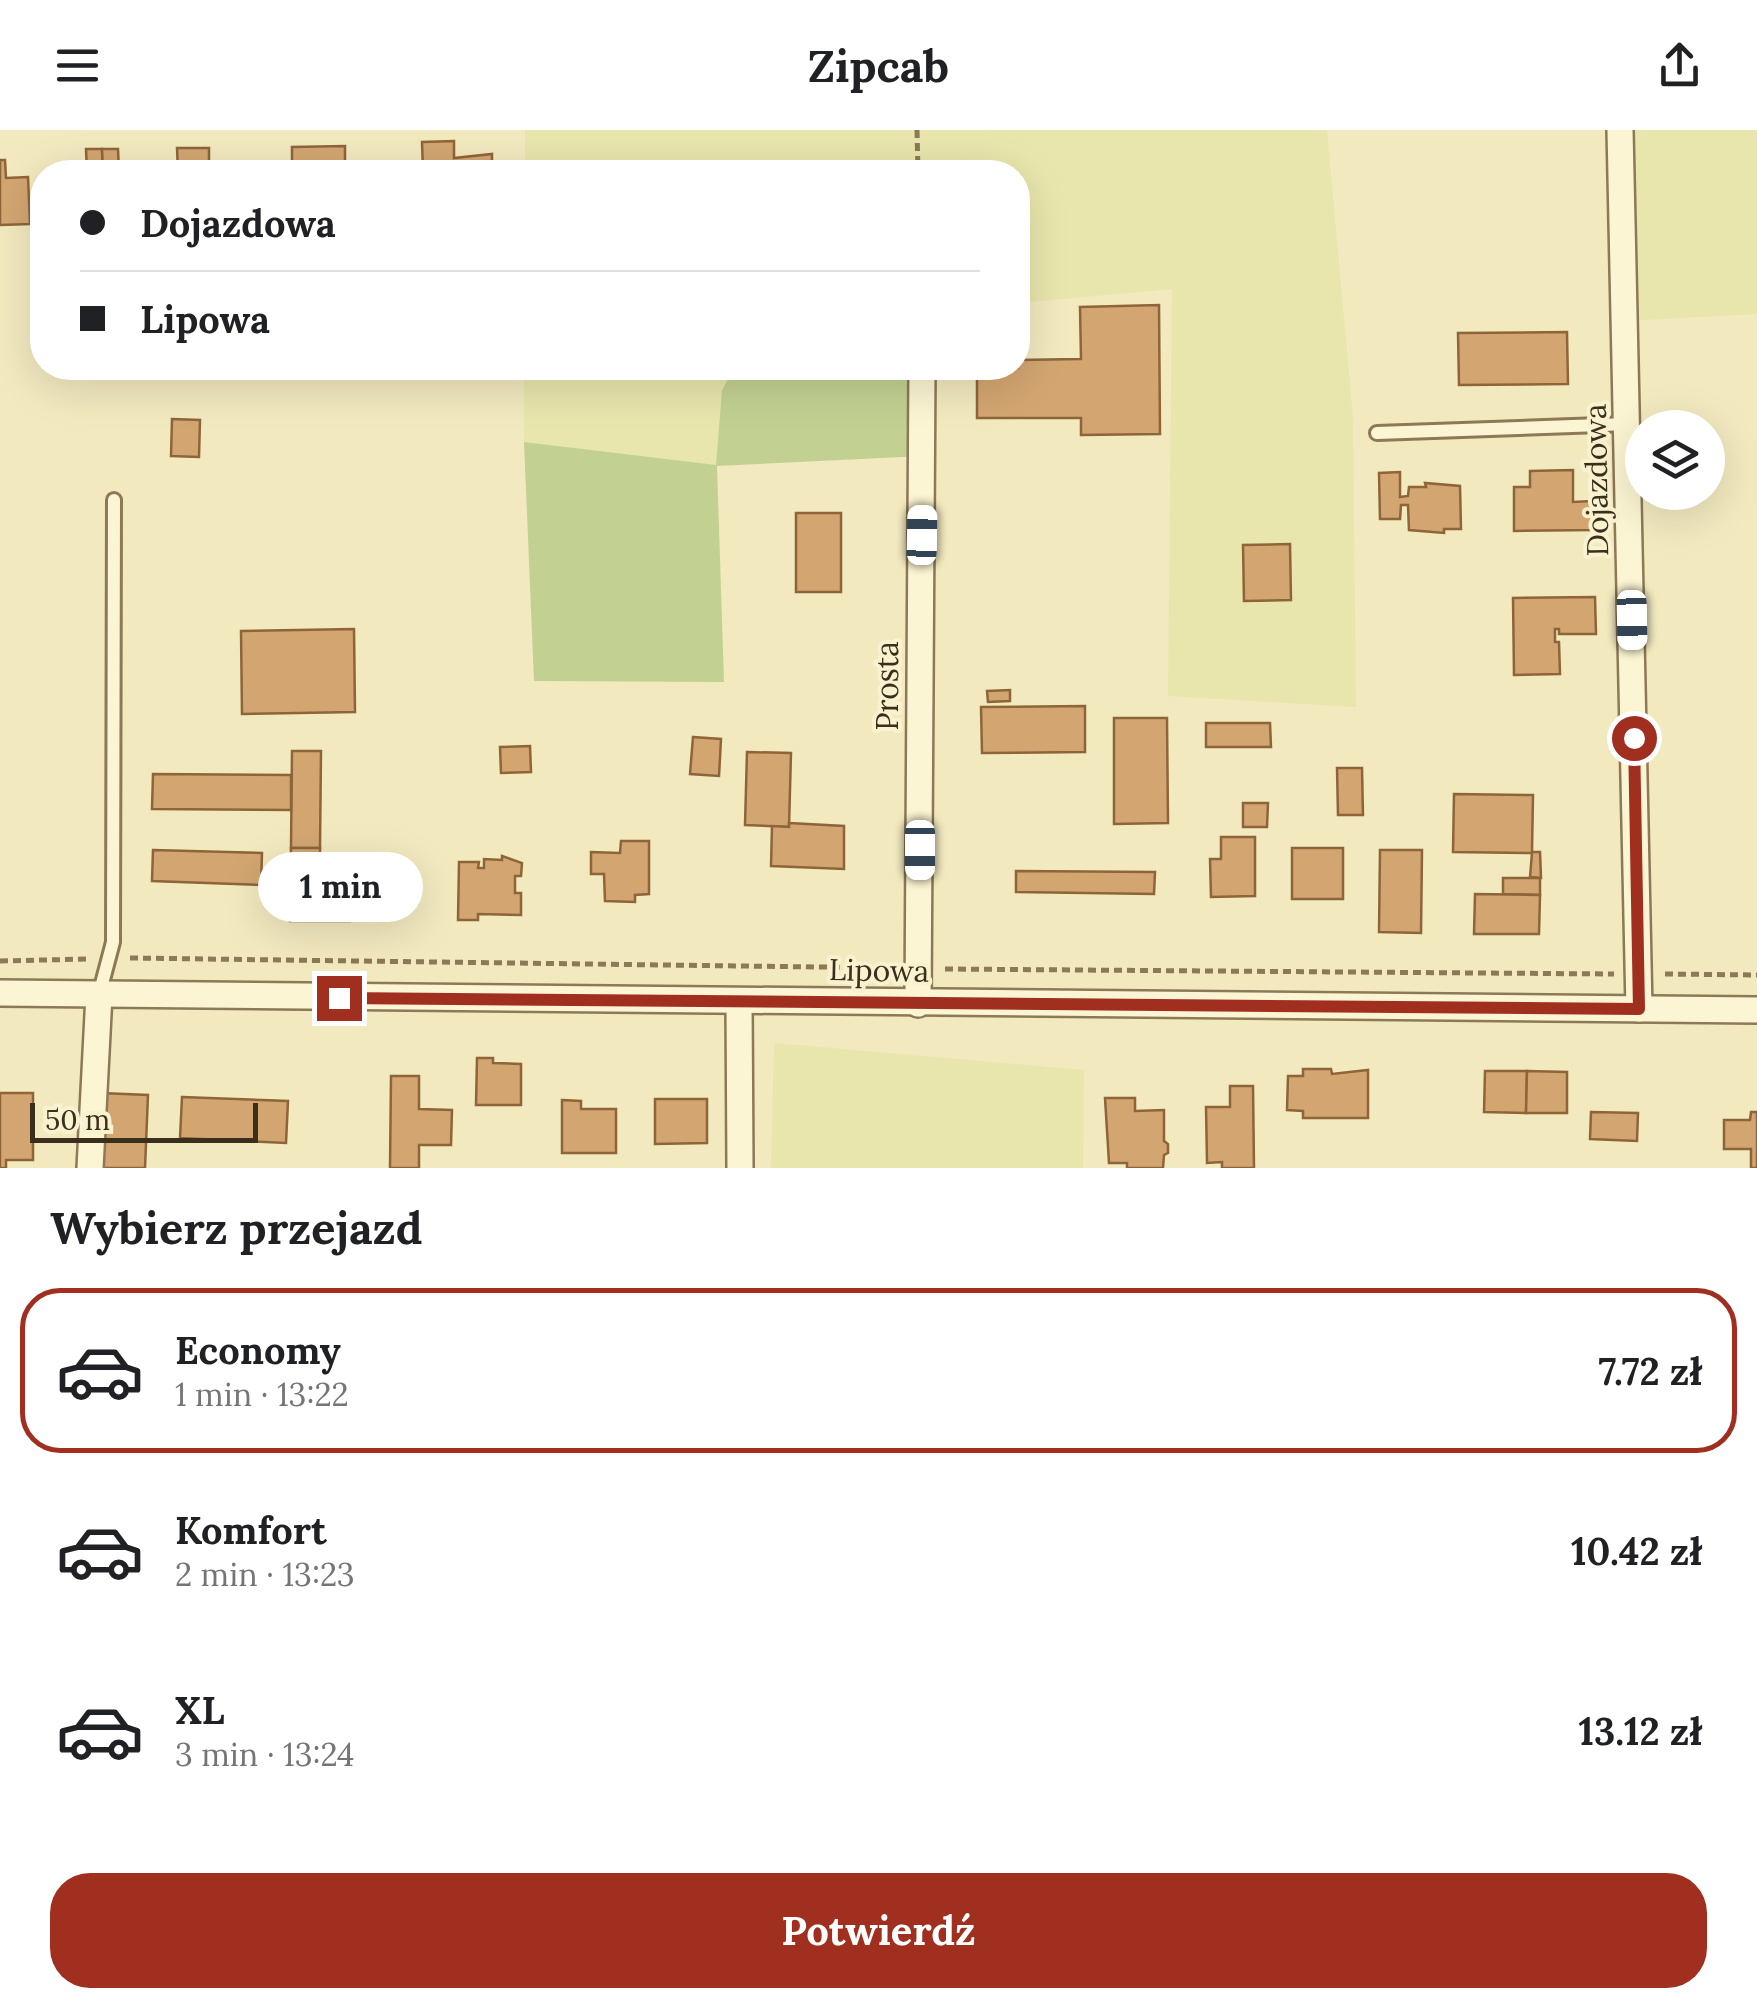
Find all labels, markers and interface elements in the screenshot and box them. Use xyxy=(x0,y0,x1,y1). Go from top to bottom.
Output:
text: Zipcab xyxy=(808,37,949,94)
icon: menu xyxy=(50,38,105,93)
icon: share xyxy=(1652,38,1707,93)
text: Dojazdowa xyxy=(140,199,336,247)
text: Lipowa xyxy=(140,295,270,343)
street label: Dojazdowa xyxy=(1576,403,1617,557)
map controls xyxy=(1625,410,1725,510)
button: layers xyxy=(1625,410,1725,510)
car xyxy=(906,505,938,565)
car xyxy=(1616,590,1648,650)
street label: Prosta xyxy=(868,641,906,731)
route start xyxy=(1612,716,1657,761)
car xyxy=(905,820,935,880)
callout: 1 min xyxy=(256,853,422,923)
text: 1 min xyxy=(300,866,381,907)
street label: Lipowa xyxy=(829,950,929,990)
route end xyxy=(317,976,362,1021)
scale bar xyxy=(30,1098,258,1143)
text: 50 m xyxy=(45,1102,110,1138)
text: Wybierz przejazd xyxy=(50,1199,423,1256)
icon: car xyxy=(55,1326,145,1416)
text: Economy xyxy=(175,1326,341,1374)
text: 7.72 zł xyxy=(1599,1347,1702,1395)
text: 1 min · 13:22 xyxy=(175,1374,349,1415)
icon: car xyxy=(55,1506,145,1596)
text: Komfort xyxy=(175,1506,327,1554)
text: 10.42 zł xyxy=(1571,1527,1702,1575)
text: 2 min · 13:23 xyxy=(175,1554,354,1595)
icon: car xyxy=(55,1686,145,1776)
text: XL xyxy=(175,1686,225,1734)
text: 13.12 zł xyxy=(1579,1707,1702,1755)
text: 3 min · 13:24 xyxy=(175,1734,354,1775)
button: Potwierdź xyxy=(50,1873,1707,1988)

